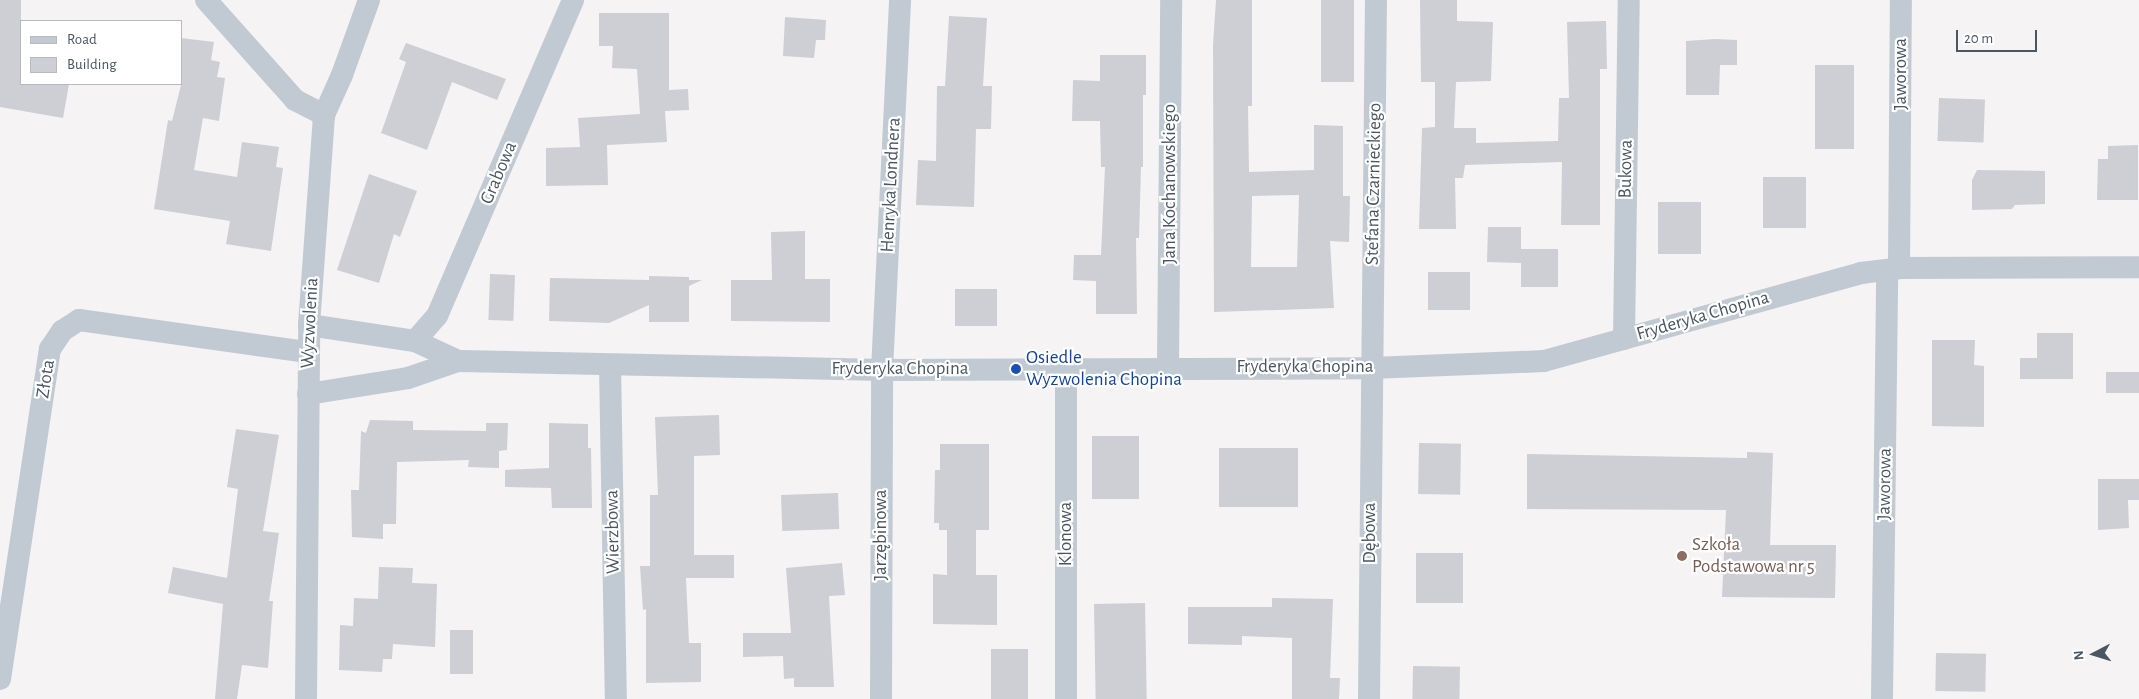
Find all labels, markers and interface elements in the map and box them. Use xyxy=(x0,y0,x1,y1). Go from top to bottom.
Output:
legend xyxy=(20,20,182,85)
scale bar xyxy=(1959,20,2040,52)
text: 20 m xyxy=(1964,31,1993,46)
text: Road xyxy=(67,32,97,47)
street label: Jaworowa xyxy=(1890,38,1912,110)
text: Building xyxy=(67,57,117,72)
street label: Stefana Czarnieckiego xyxy=(1361,103,1387,265)
street label: Jana Kochanowskiego xyxy=(1159,104,1181,264)
street label: Henryka Londnera xyxy=(876,117,906,253)
street label: Grabowa xyxy=(476,138,522,208)
street label: Bukowa xyxy=(1614,140,1638,198)
street label: Wyzwolenia xyxy=(296,277,324,369)
street label: Fryderyka Chopina xyxy=(1634,286,1772,346)
place label: Osiedle Wyzwolenia Chopina xyxy=(1026,347,1182,391)
street label: Fryderyka Chopina xyxy=(1237,356,1373,378)
street label: Złota xyxy=(32,358,60,400)
street label: Fryderyka Chopina xyxy=(832,358,968,380)
marker: Osiedle Wyzwolenia Chopina xyxy=(1010,363,1022,375)
street label: Jaworowa xyxy=(1873,448,1897,520)
street label: Jarzębinowa xyxy=(870,489,892,581)
street label: Wierzbowa xyxy=(601,490,625,574)
street label: Klonowa xyxy=(1055,502,1077,566)
street label: Dębowa xyxy=(1359,502,1381,564)
place label: Szkoła Podstawowa nr 5 xyxy=(1692,534,1815,578)
marker: Szkoła Podstawowa nr 5 xyxy=(1676,550,1688,562)
north arrow xyxy=(2069,629,2119,679)
text: N xyxy=(2072,650,2086,661)

